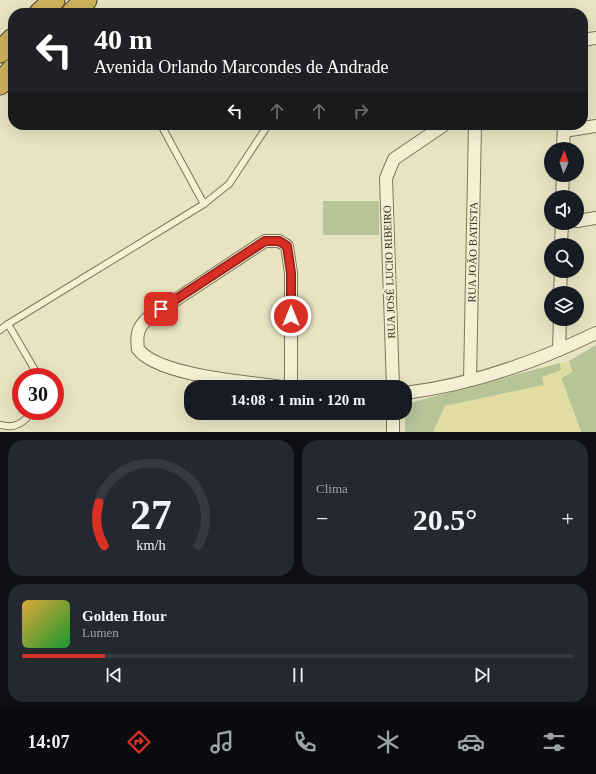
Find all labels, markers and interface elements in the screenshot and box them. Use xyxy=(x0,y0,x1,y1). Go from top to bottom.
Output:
icon: left xyxy=(28,24,80,76)
text: 40 m xyxy=(94,24,152,55)
text: Avenida Orlando Marcondes de Andrade xyxy=(94,57,389,77)
icon: left xyxy=(224,100,246,122)
icon: ahead xyxy=(266,100,288,122)
icon: ahead xyxy=(308,100,330,122)
icon: right xyxy=(350,100,372,122)
north arrow xyxy=(544,142,584,182)
map controls xyxy=(544,142,584,326)
button: sound xyxy=(544,190,584,230)
street label: RUA JOÃO BATISTA xyxy=(466,202,479,302)
street label: RUA JOSÉ LUCIO RIBEIRO xyxy=(381,205,397,339)
button: search xyxy=(544,238,584,278)
button: layers xyxy=(544,286,584,326)
pin xyxy=(144,292,178,326)
position arrow xyxy=(270,295,312,337)
icon: arrive xyxy=(150,298,172,320)
speed limit sign: 30 xyxy=(12,368,64,420)
text: 14:08 · 1 min · 120 m xyxy=(231,392,366,408)
text: Clima xyxy=(316,481,348,496)
text: 27 xyxy=(130,492,172,538)
text: 20.5° xyxy=(413,503,477,536)
text: − xyxy=(316,506,328,531)
text: + xyxy=(562,506,574,531)
text: km/h xyxy=(136,537,166,553)
text: Golden Hour xyxy=(82,608,167,624)
text: Lumen xyxy=(82,625,119,640)
icon: previous xyxy=(103,664,125,686)
icon: pause xyxy=(287,664,309,686)
icon: next xyxy=(471,664,493,686)
icon: directions xyxy=(125,728,153,756)
icon: music xyxy=(208,728,236,756)
icon: phone xyxy=(291,728,319,756)
icon: climate xyxy=(374,728,402,756)
icon: car xyxy=(457,728,485,756)
icon: filters xyxy=(540,728,568,756)
text: 14:07 xyxy=(28,732,70,752)

